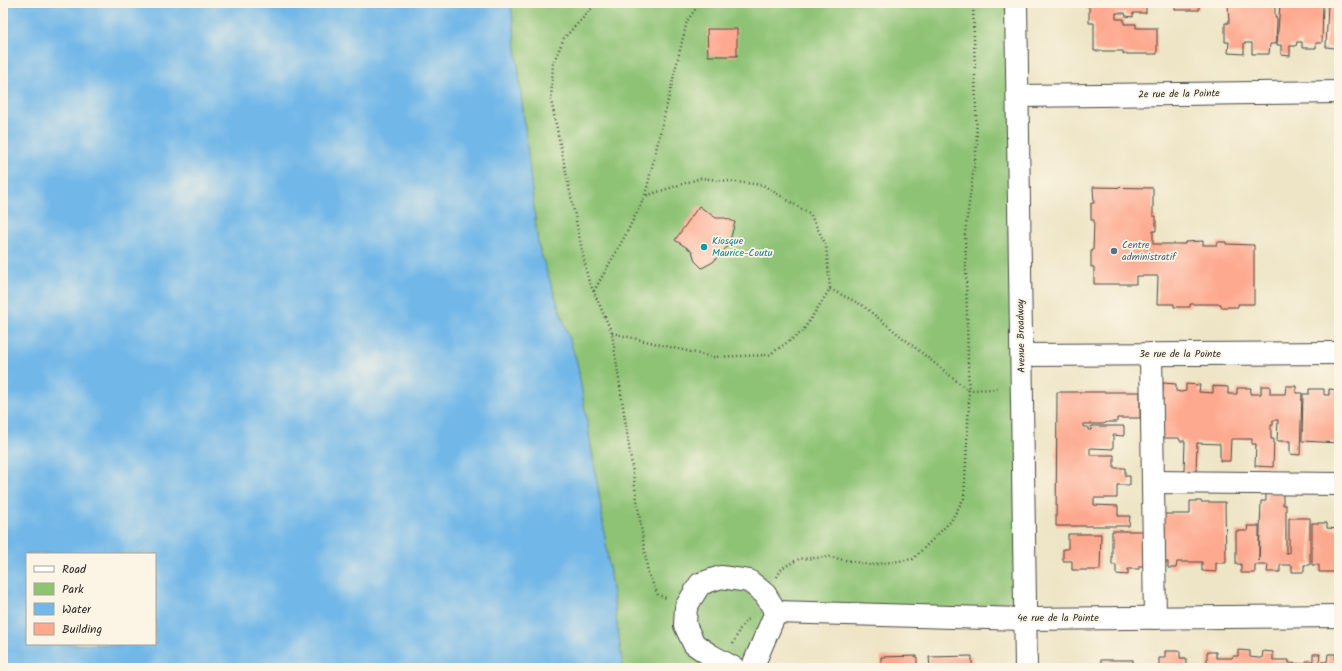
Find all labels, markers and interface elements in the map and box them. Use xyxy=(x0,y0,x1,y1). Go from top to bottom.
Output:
street label: 2e rue de la Pointe xyxy=(1138,85,1220,103)
place label: Kiosque Maurice-Coutu xyxy=(712,233,773,261)
place label: Centre administratif xyxy=(1122,237,1177,265)
marker: Kiosque Maurice-Coutu xyxy=(699,242,709,252)
marker: Centre administratif xyxy=(1109,246,1119,256)
street label: Avenue Broadway xyxy=(1012,299,1030,373)
street label: 3e rue de la Pointe xyxy=(1139,346,1221,362)
legend xyxy=(26,553,156,645)
text: Road xyxy=(62,560,87,579)
text: Park xyxy=(62,580,84,599)
text: Water xyxy=(62,600,92,619)
street label: 4e rue de la Pointe xyxy=(1017,610,1099,626)
text: Building xyxy=(62,620,102,639)

